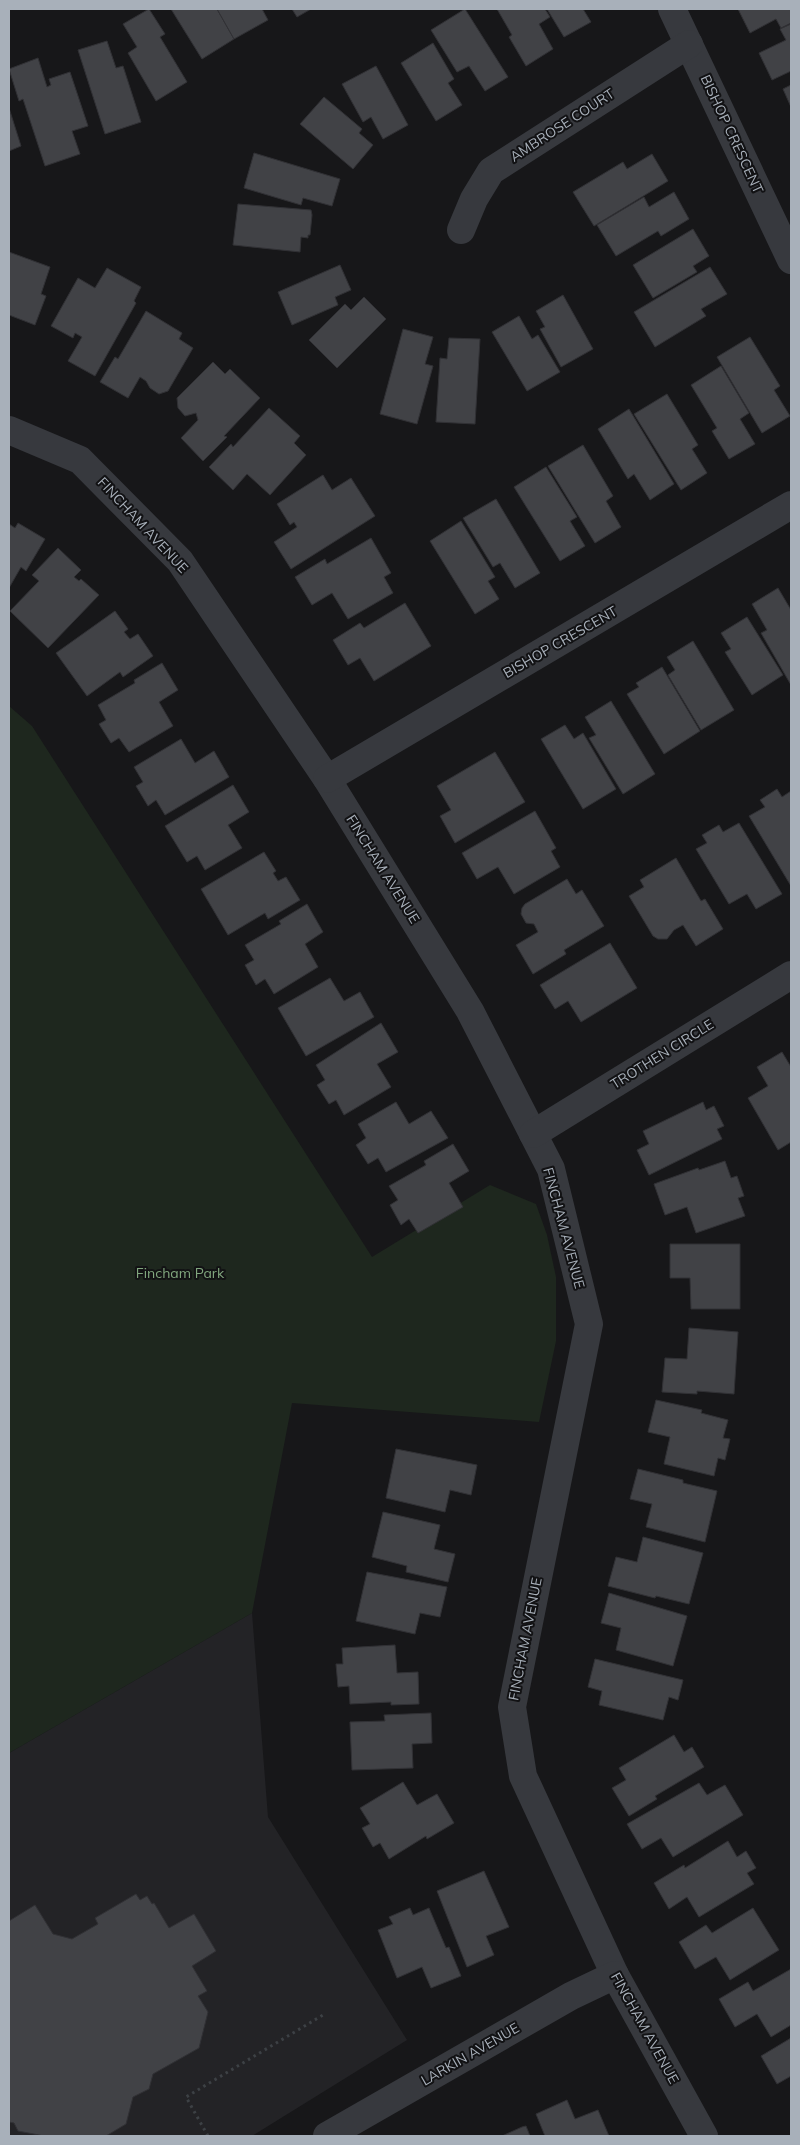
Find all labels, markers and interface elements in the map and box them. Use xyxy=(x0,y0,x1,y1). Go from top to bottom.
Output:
street label: BISHOP CRESCENT xyxy=(697,72,768,197)
street label: AMBROSE COURT xyxy=(506,84,618,166)
street label: FINCHAM AVENUE xyxy=(94,473,192,577)
street label: BISHOP CRESCENT xyxy=(500,602,621,682)
street label: FINCHAM AVENUE xyxy=(342,811,424,927)
street label: TROTHEN CIRCLE xyxy=(607,1015,717,1093)
street label: FINCHAM AVENUE xyxy=(539,1165,589,1291)
park label: Fincham Park xyxy=(136,1264,225,1282)
street label: FINCHAM AVENUE xyxy=(504,1576,546,1702)
street label: FINCHAM AVENUE xyxy=(607,1969,683,2087)
street label: LARKIN AVENUE xyxy=(418,2019,522,2089)

